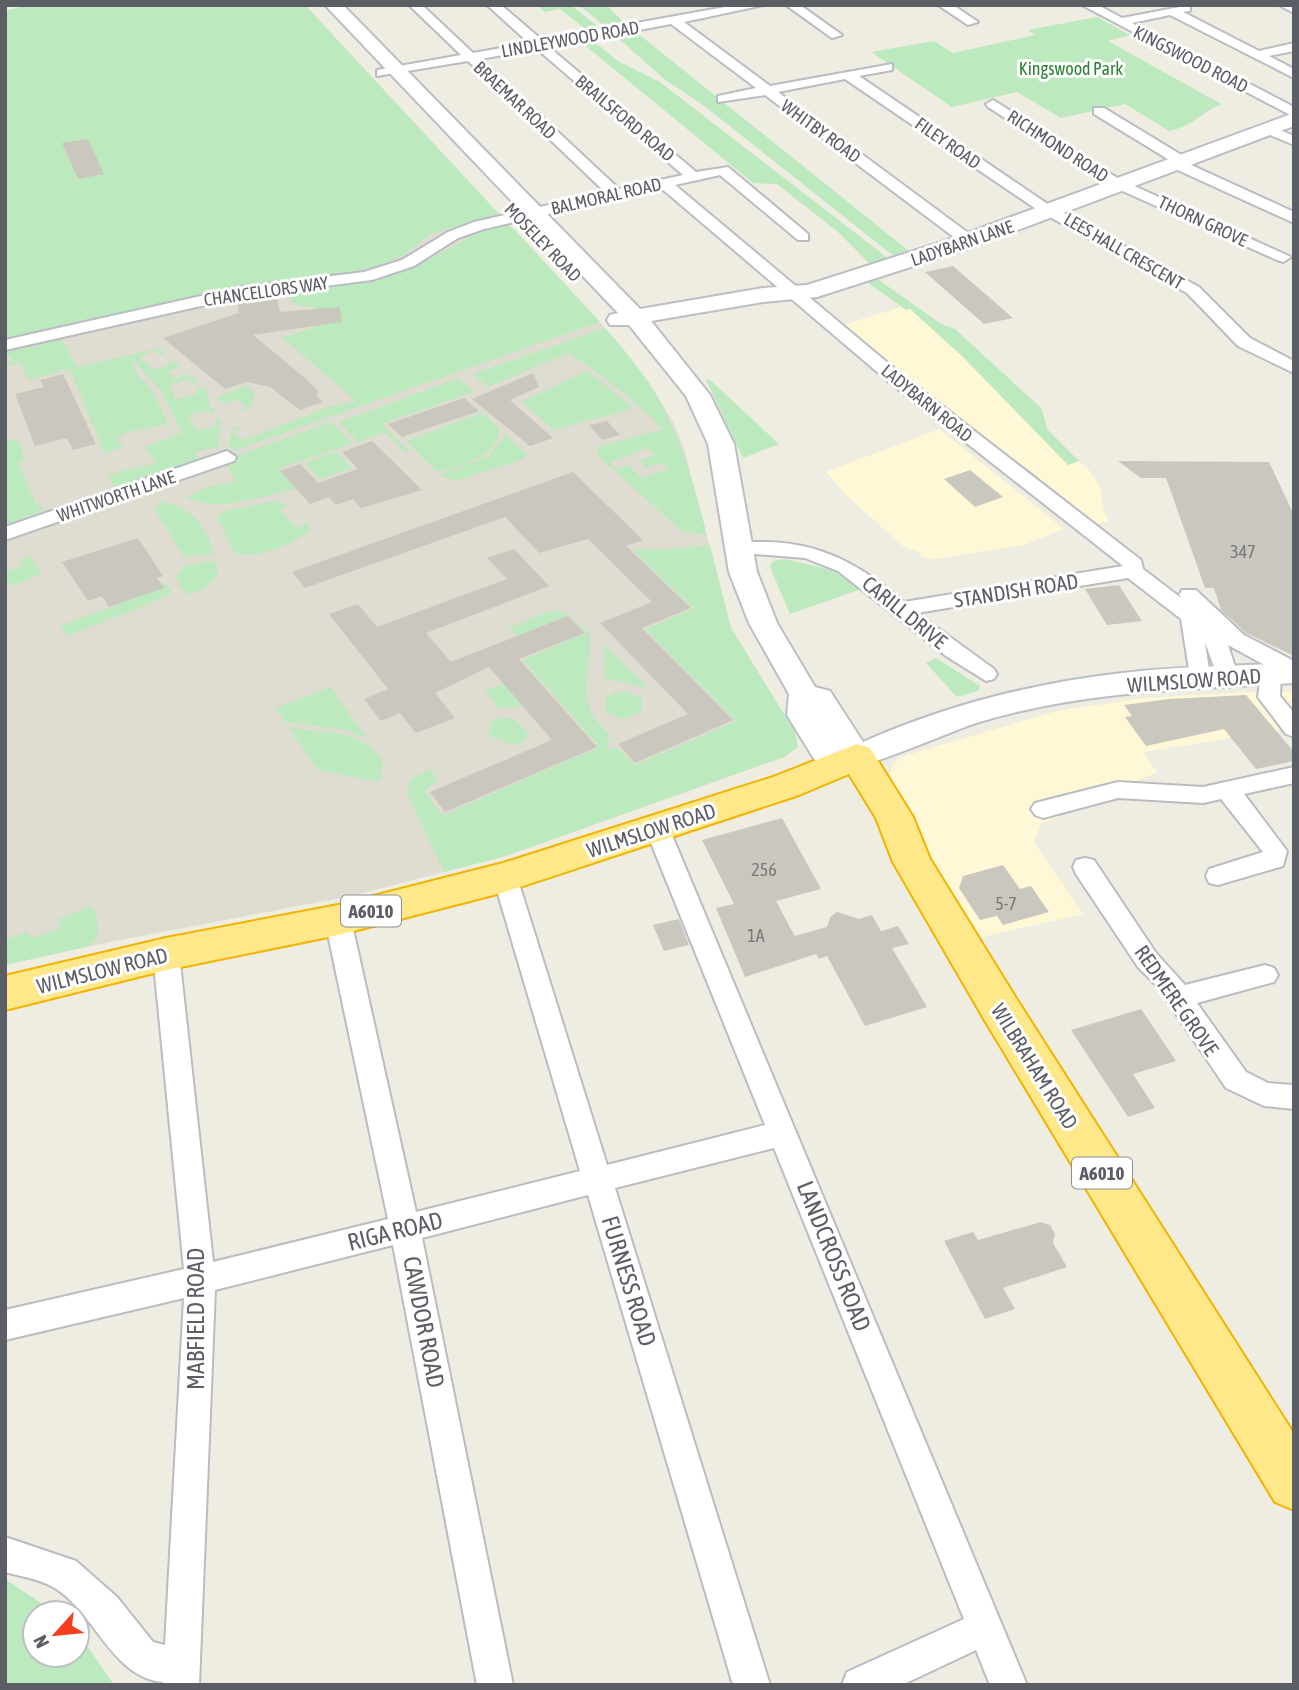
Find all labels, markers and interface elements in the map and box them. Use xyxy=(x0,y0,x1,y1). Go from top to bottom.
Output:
street label: LINDLEYWOOD ROAD xyxy=(499,17,641,61)
street label: KINGSWOOD ROAD xyxy=(1130,21,1252,97)
street label: BRAEMAR ROAD xyxy=(470,57,560,143)
park label: Kingswood Park xyxy=(1019,58,1123,79)
street label: BRAILSFORD ROAD xyxy=(571,70,679,166)
street label: WHITBY ROAD xyxy=(777,95,865,167)
street label: RICHMOND ROAD xyxy=(1004,106,1112,186)
street label: FILEY ROAD xyxy=(911,113,985,173)
street label: BALMORAL ROAD xyxy=(549,173,663,219)
street label: THORN GROVE xyxy=(1155,191,1251,251)
street label: MOSELEY ROAD xyxy=(500,198,586,286)
street label: LEES HALL CRESCENT xyxy=(1060,208,1188,294)
street label: LADYBARN LANE xyxy=(908,216,1016,270)
street label: CHANCELLORS WAY xyxy=(202,272,330,310)
street label: LADYBARN ROAD xyxy=(877,360,977,446)
street label: WHITWORTH LANE xyxy=(54,466,178,526)
house number: 347 xyxy=(1230,541,1256,562)
street label: STANDISH ROAD xyxy=(952,568,1080,612)
street label: CARILL DRIVE xyxy=(858,571,952,653)
street label: WILMSLOW ROAD xyxy=(1126,663,1262,697)
street label: WILMSLOW ROAD xyxy=(584,798,718,862)
house number: 256 xyxy=(751,859,777,880)
house number: 5-7 xyxy=(995,893,1017,914)
road number: A6010 xyxy=(341,896,401,926)
house number: 1A xyxy=(747,925,765,946)
street label: REDMERE GROVE xyxy=(1130,940,1224,1060)
street label: WILMSLOW ROAD xyxy=(34,942,170,998)
street label: WILBRAHAM ROAD xyxy=(987,999,1083,1133)
road number: A6010 xyxy=(1072,1158,1132,1189)
street label: LANDCROSS ROAD xyxy=(792,1177,876,1335)
street label: RIGA ROAD xyxy=(345,1206,445,1256)
street label: FURNESS ROAD xyxy=(596,1213,662,1349)
street label: MABFIELD ROAD xyxy=(182,1248,209,1390)
street label: CAWDOR ROAD xyxy=(398,1254,450,1390)
north arrow xyxy=(21,1599,91,1669)
text: N xyxy=(29,1632,53,1652)

